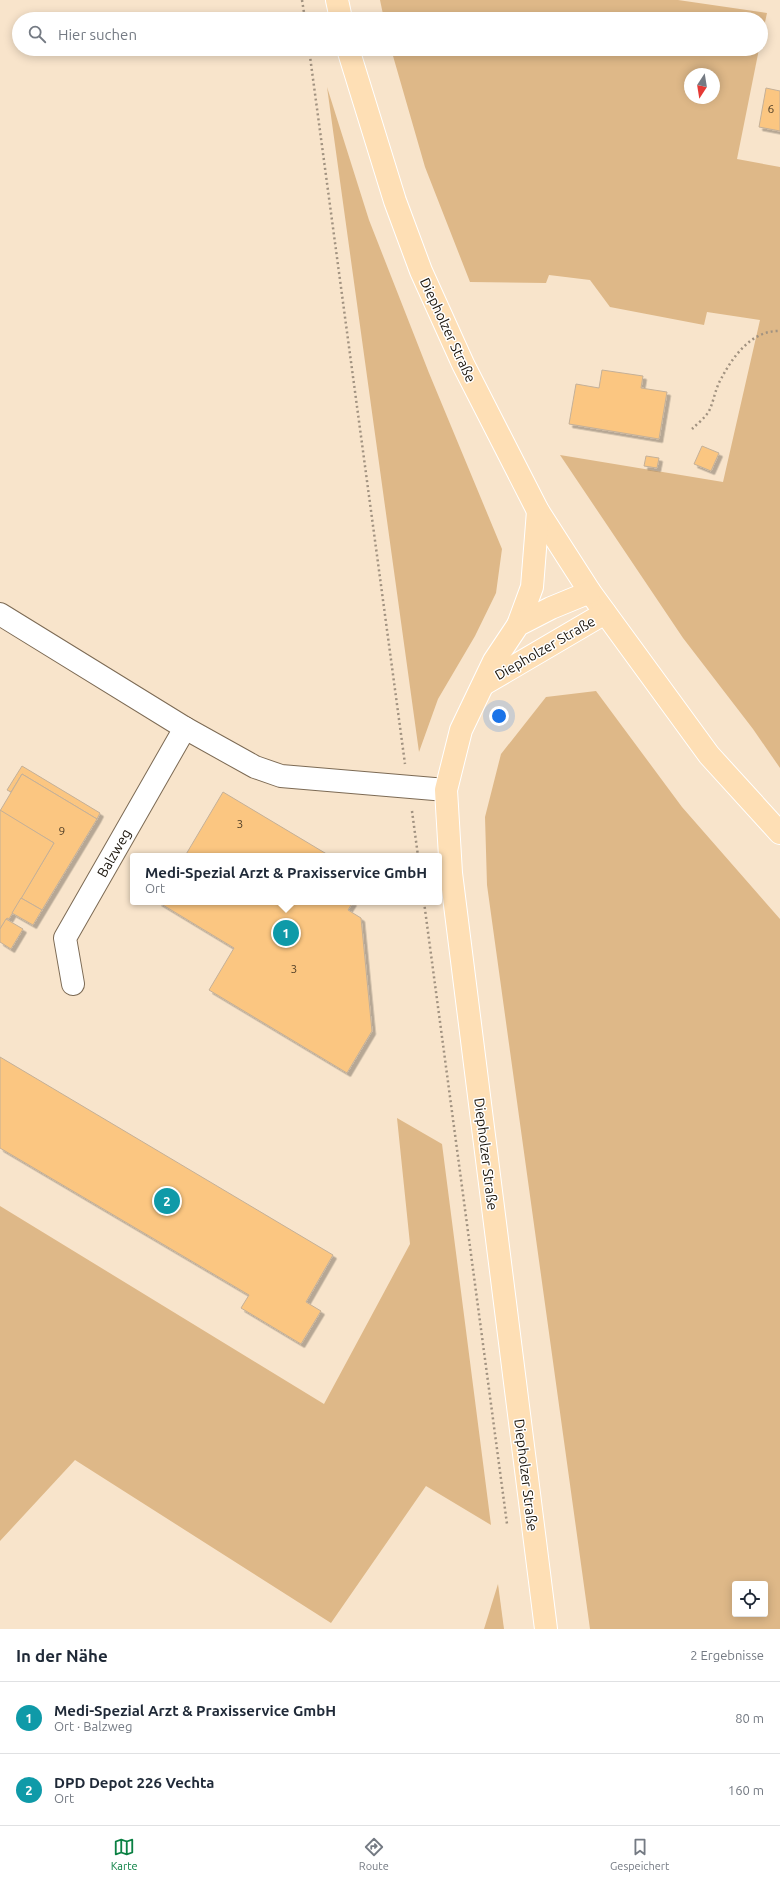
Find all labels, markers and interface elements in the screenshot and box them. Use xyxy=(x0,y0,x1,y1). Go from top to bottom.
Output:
search box xyxy=(12,12,768,56)
icon: search xyxy=(26,23,48,45)
text: Hier suchen xyxy=(58,26,137,43)
north arrow xyxy=(684,68,720,104)
house number: 6 xyxy=(768,102,775,115)
street label: Diepholzer Straße xyxy=(417,275,479,385)
street label: Diepholzer Straße xyxy=(492,613,598,683)
your location xyxy=(489,706,509,726)
house number: 3 xyxy=(237,817,243,830)
house number: 9 xyxy=(59,824,65,837)
street label: Balzweg xyxy=(94,826,134,880)
popup xyxy=(130,853,442,905)
text: Medi-Spezial Arzt & Praxisservice GmbH xyxy=(145,864,427,881)
text: Ort xyxy=(145,881,165,895)
pin: 1 xyxy=(273,918,299,948)
house number: 3 xyxy=(291,962,297,975)
street label: Diepholzer Straße xyxy=(471,1097,501,1211)
pin: 2 xyxy=(154,1186,180,1216)
street label: Diepholzer Straße xyxy=(511,1418,541,1532)
map controls xyxy=(732,1581,768,1617)
button: locate xyxy=(732,1581,768,1617)
text: In der Nähe xyxy=(16,1646,108,1665)
text: 2 Ergebnisse xyxy=(690,1648,764,1662)
text: Medi-Spezial Arzt & Praxisservice GmbH xyxy=(54,1702,336,1719)
text: 1 xyxy=(25,1711,33,1725)
text: 80 m xyxy=(735,1711,764,1725)
text: Ort · Balzweg xyxy=(54,1719,132,1733)
text: DPD Depot 226 Vechta xyxy=(54,1774,214,1791)
text: 2 xyxy=(25,1783,33,1797)
text: 160 m xyxy=(728,1783,764,1797)
text: Ort xyxy=(54,1791,74,1805)
tab: Karte xyxy=(111,1836,138,1872)
tab: Route xyxy=(359,1836,389,1872)
tab: Gespeichert xyxy=(610,1836,669,1872)

